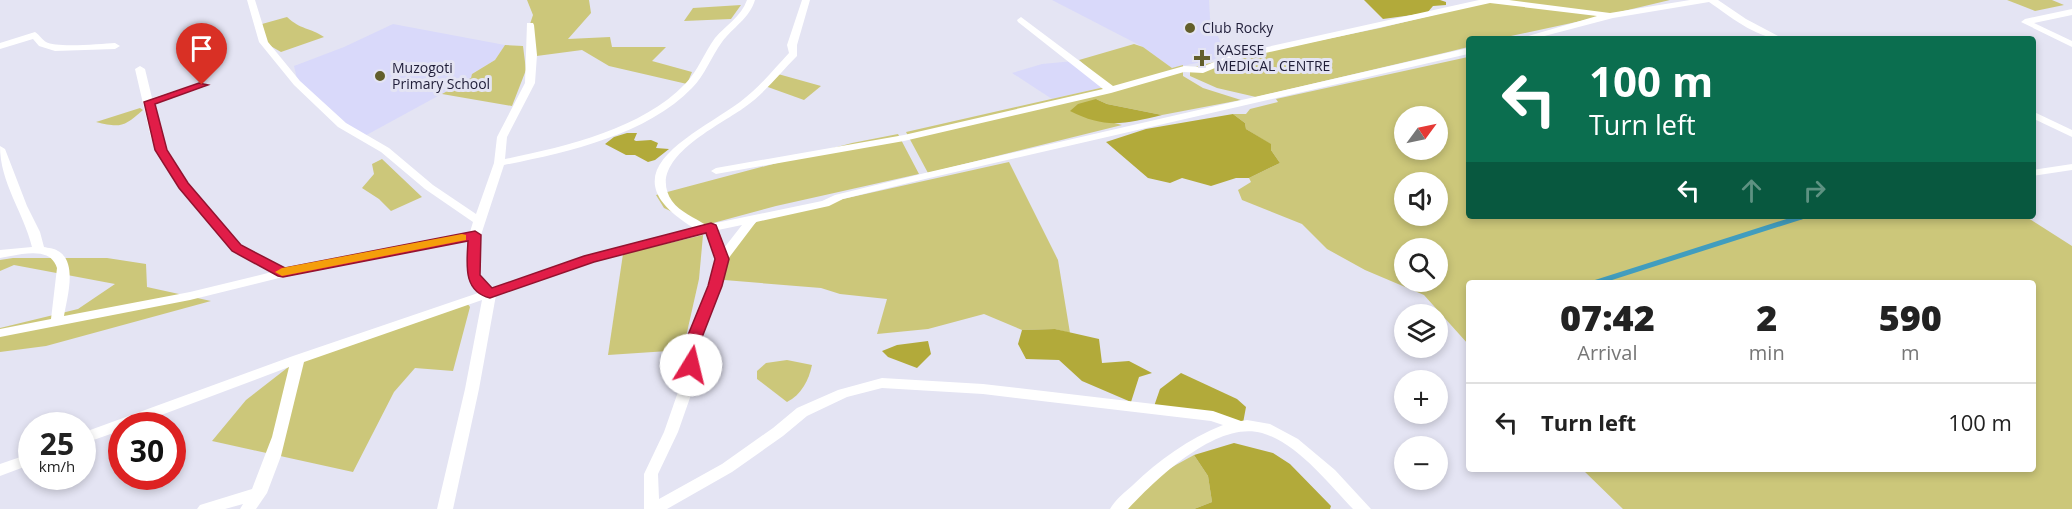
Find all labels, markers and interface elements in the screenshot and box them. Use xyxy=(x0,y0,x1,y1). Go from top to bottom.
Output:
place label: Club Rocky xyxy=(1202,18,1274,37)
marker: Club Rocky xyxy=(1183,21,1197,35)
pin xyxy=(176,23,227,85)
icon: arrive xyxy=(185,32,218,65)
place label: KASESE MEDICAL CENTRE xyxy=(1216,40,1330,75)
marker: KASESE MEDICAL CENTRE xyxy=(1193,49,1211,67)
text: 100 m xyxy=(1589,52,1713,109)
place label: Muzogoti Primary School xyxy=(392,58,490,93)
icon: left xyxy=(1490,60,1568,138)
marker: Muzogoti Primary School xyxy=(373,69,387,83)
north arrow xyxy=(1394,106,1448,160)
map controls xyxy=(1394,106,1448,490)
text: Turn left xyxy=(1589,106,1696,143)
button: sound xyxy=(1394,172,1448,226)
icon: left xyxy=(1672,174,1705,207)
icon: ahead xyxy=(1735,174,1768,207)
icon: right xyxy=(1798,174,1831,207)
button: search xyxy=(1394,238,1448,292)
text: 07:42 xyxy=(1560,293,1655,342)
text: 2 xyxy=(1756,293,1777,342)
text: 590 xyxy=(1879,293,1942,342)
button: layers xyxy=(1394,304,1448,358)
position arrow xyxy=(659,333,723,397)
text: Arrival xyxy=(1577,339,1638,366)
text: min xyxy=(1749,339,1785,366)
text: m xyxy=(1901,339,1920,366)
button: + xyxy=(1394,370,1448,424)
icon: left xyxy=(1490,406,1523,439)
text: Turn left xyxy=(1541,407,1636,437)
text: 100 m xyxy=(1948,407,2012,437)
speed limit sign: 30 xyxy=(108,412,186,490)
text: 25 xyxy=(40,423,74,464)
button: − xyxy=(1394,436,1448,490)
text: km/h xyxy=(39,456,75,476)

